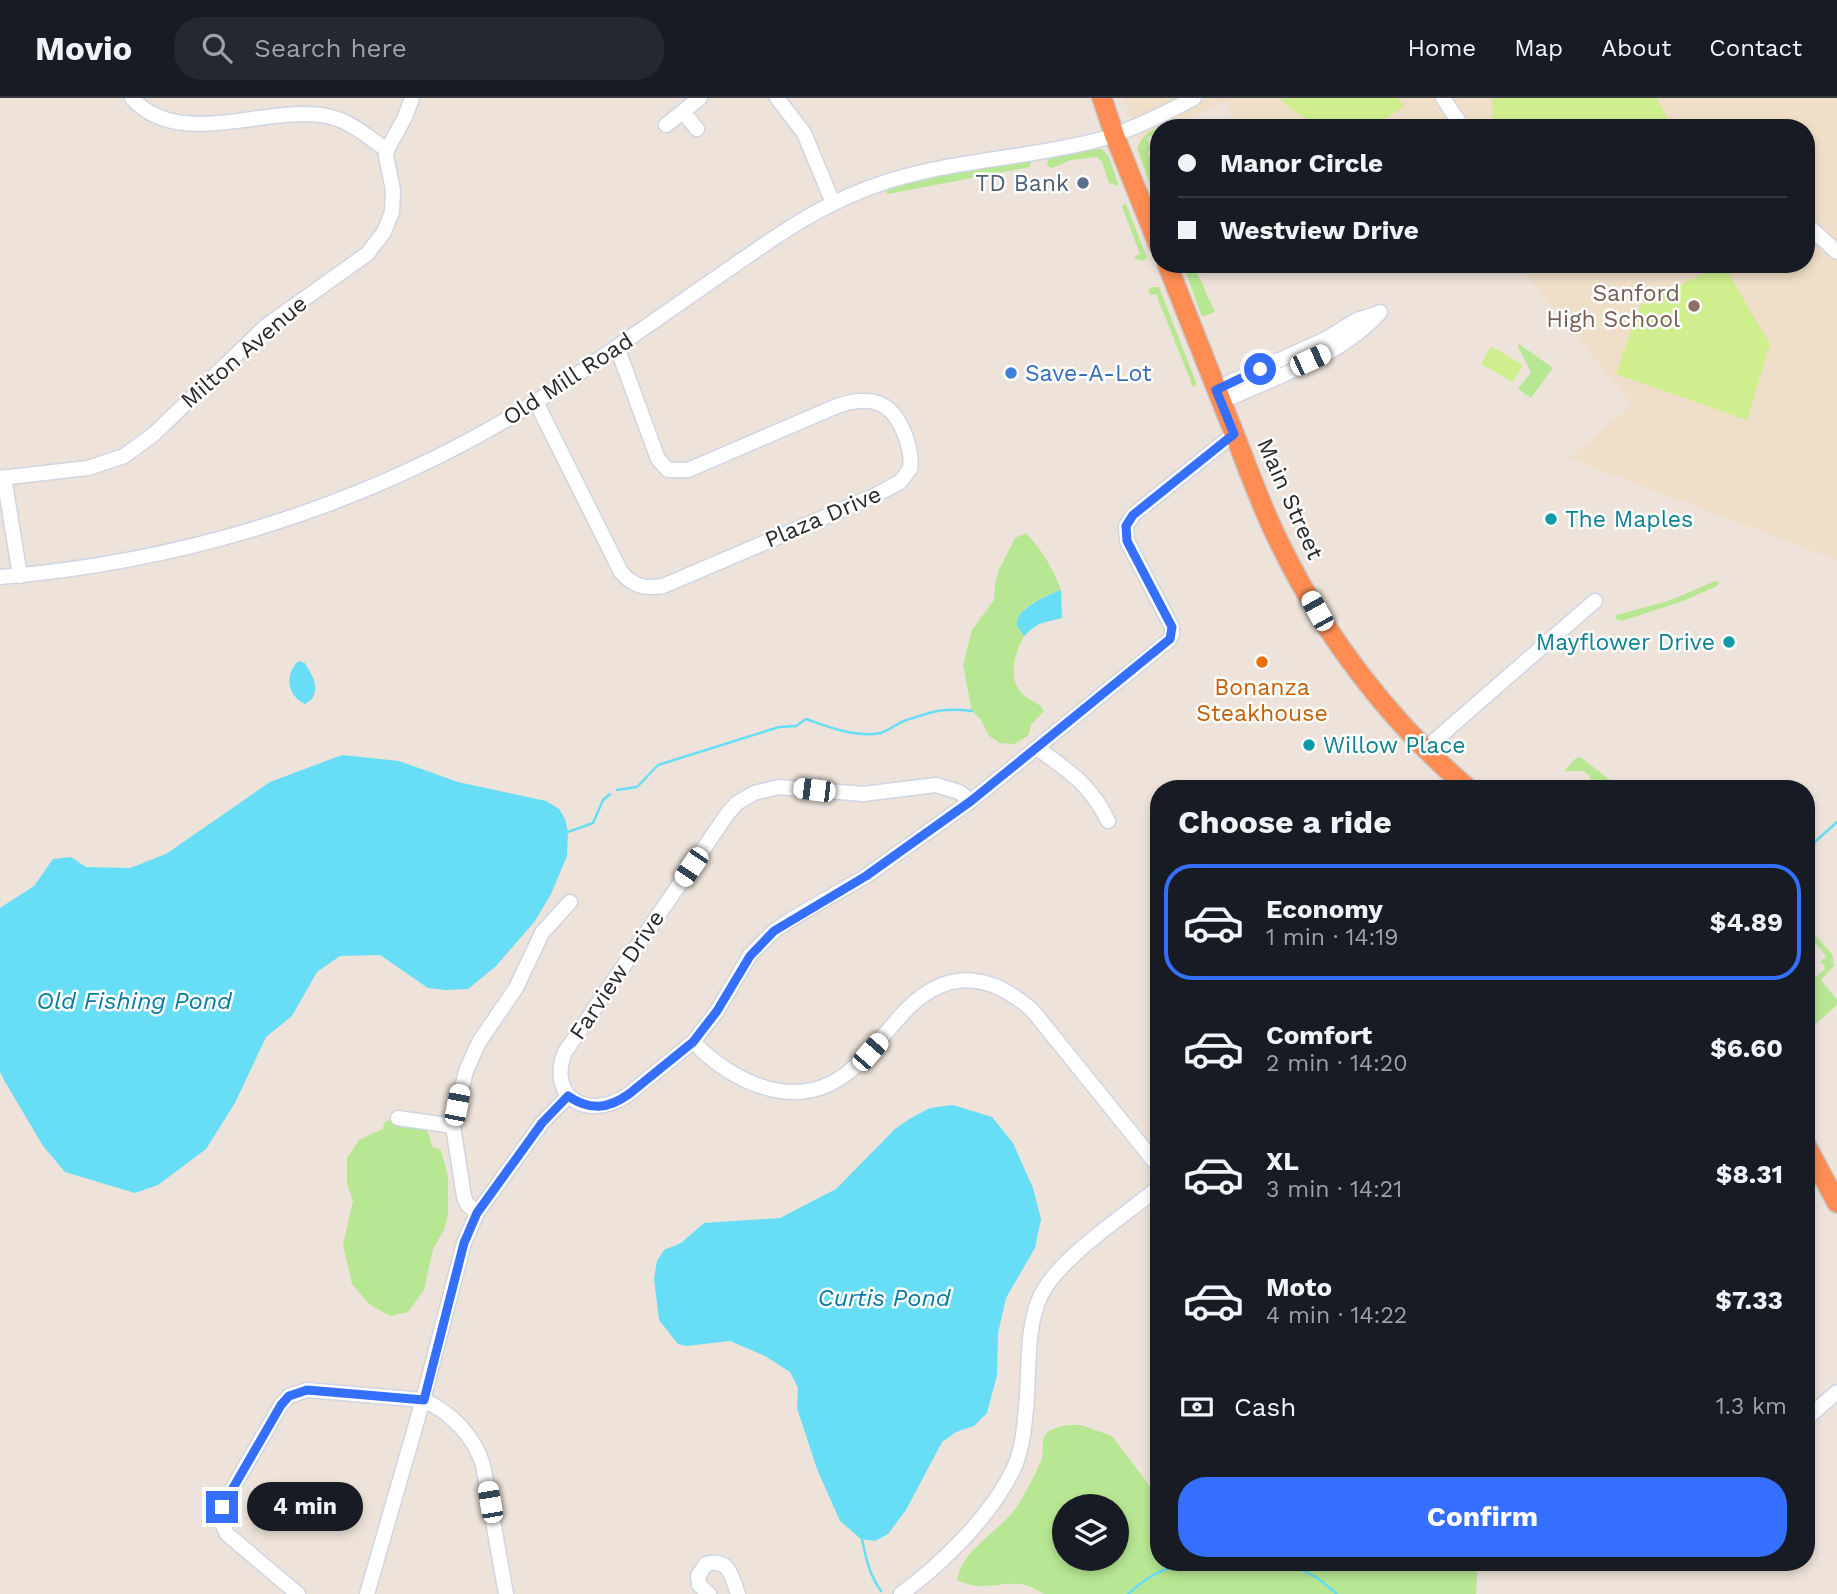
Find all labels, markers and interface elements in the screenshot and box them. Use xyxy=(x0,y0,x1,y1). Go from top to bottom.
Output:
search box xyxy=(174,17,664,80)
text: Movio xyxy=(35,29,132,68)
icon: search xyxy=(198,29,236,67)
text: Search here xyxy=(254,33,407,63)
text: Home xyxy=(1408,34,1476,62)
text: Map xyxy=(1514,34,1563,62)
text: About xyxy=(1601,34,1671,62)
text: Contact xyxy=(1709,34,1802,62)
text: Manor Circle xyxy=(1220,148,1383,178)
place label: TD Bank xyxy=(975,170,1069,197)
marker: TD Bank xyxy=(1075,175,1091,191)
text: Westview Drive xyxy=(1220,215,1419,245)
place label: Sanford High School xyxy=(1546,280,1680,333)
street label: Milton Avenue xyxy=(175,290,313,414)
marker: Sanford High School xyxy=(1686,298,1702,314)
street label: Old Mill Road xyxy=(498,327,638,431)
car xyxy=(1287,342,1334,378)
route start xyxy=(1244,353,1276,385)
place label: Save-A-Lot xyxy=(1025,360,1152,387)
marker: Save-A-Lot xyxy=(1003,365,1019,381)
street label: Main Street xyxy=(1251,434,1329,564)
street label: Plaza Drive xyxy=(761,480,885,554)
place label: The Maples xyxy=(1565,506,1693,533)
marker: The Maples xyxy=(1543,511,1559,527)
car xyxy=(1298,588,1337,634)
place label: Mayflower Drive xyxy=(1536,629,1715,656)
marker: Mayflower Drive xyxy=(1721,634,1737,650)
marker: Bonanza Steakhouse xyxy=(1254,654,1270,670)
place label: Bonanza Steakhouse xyxy=(1196,674,1328,727)
place label: Willow Place xyxy=(1323,732,1466,759)
marker: Willow Place xyxy=(1301,737,1317,753)
car xyxy=(792,777,837,803)
text: Choose a ride xyxy=(1178,803,1392,841)
car xyxy=(671,844,712,890)
icon: car xyxy=(1182,891,1245,954)
text: Economy xyxy=(1266,894,1383,924)
street label: Farview Drive xyxy=(564,905,670,1045)
text: $4.89 xyxy=(1710,907,1783,937)
text: 1 min · 14:19 xyxy=(1266,924,1399,951)
water label: Old Fishing Pond xyxy=(36,987,233,1015)
icon: car xyxy=(1182,1017,1245,1080)
text: Comfort xyxy=(1266,1020,1372,1050)
car xyxy=(849,1029,892,1075)
text: $6.60 xyxy=(1710,1033,1783,1063)
text: 2 min · 14:20 xyxy=(1266,1050,1408,1077)
car xyxy=(443,1082,472,1128)
icon: car xyxy=(1182,1143,1245,1206)
text: XL xyxy=(1266,1146,1299,1176)
text: $8.31 xyxy=(1716,1159,1783,1189)
text: 3 min · 14:21 xyxy=(1266,1176,1402,1203)
icon: car xyxy=(1182,1269,1245,1332)
text: Moto xyxy=(1266,1272,1332,1302)
water label: Curtis Pond xyxy=(817,1284,952,1312)
text: $7.33 xyxy=(1715,1285,1783,1315)
text: 4 min · 14:22 xyxy=(1266,1302,1407,1329)
icon: cash xyxy=(1178,1388,1216,1426)
text: Cash xyxy=(1234,1392,1296,1422)
text: 1.3 km xyxy=(1716,1393,1787,1420)
button: Confirm xyxy=(1178,1477,1787,1557)
car xyxy=(477,1479,504,1525)
callout: 4 min xyxy=(246,1482,362,1532)
route end xyxy=(206,1491,238,1523)
text: 4 min xyxy=(273,1493,337,1520)
map controls xyxy=(1052,1494,1129,1571)
button: layers xyxy=(1052,1494,1129,1571)

